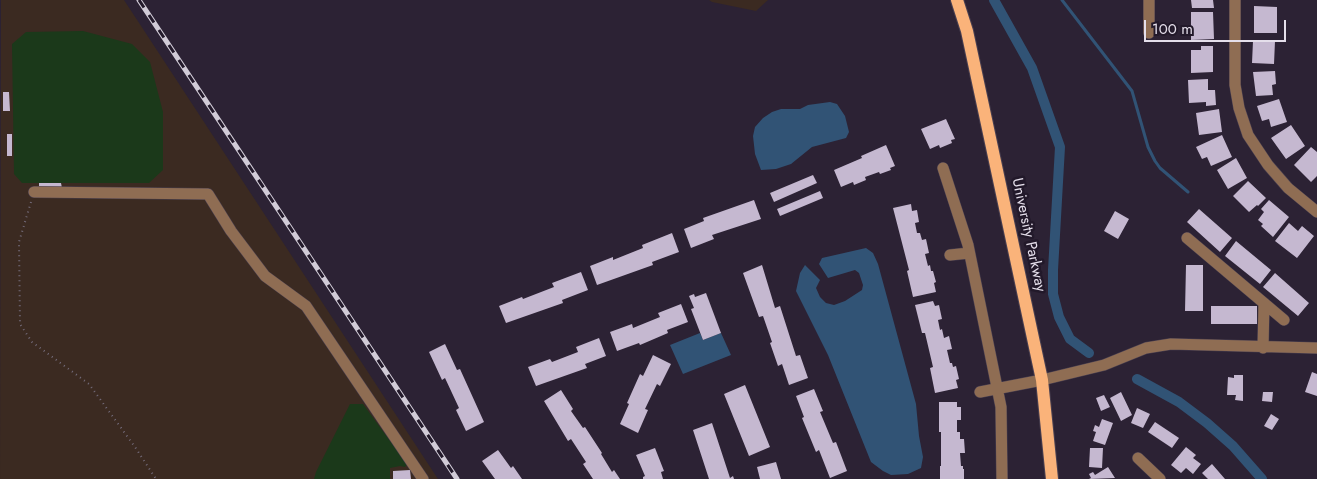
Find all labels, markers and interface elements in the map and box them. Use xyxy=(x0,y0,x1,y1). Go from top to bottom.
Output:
scale bar xyxy=(1147,10,1290,42)
text: 100 m xyxy=(1152,18,1193,40)
street label: University Parkway xyxy=(1007,176,1049,294)

